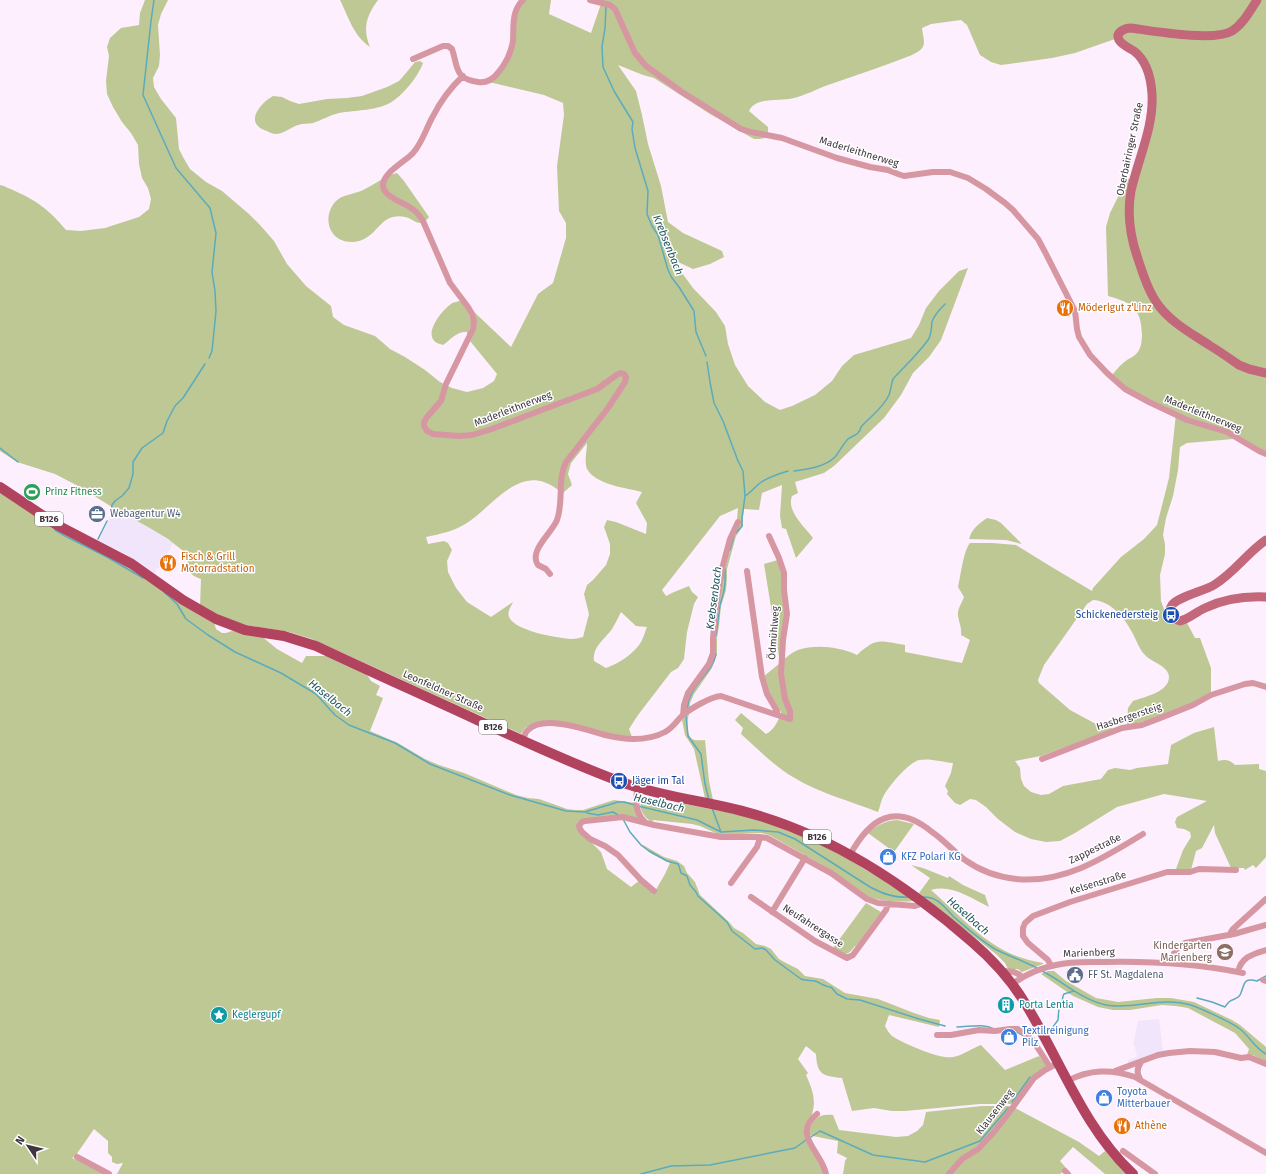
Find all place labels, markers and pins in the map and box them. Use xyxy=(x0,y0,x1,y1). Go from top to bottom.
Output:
restaurant icon: Möderlgut z'Linz xyxy=(1055,298,1075,318)
place label: Möderlgut z'Linz xyxy=(1078,302,1152,314)
sports icon: Prinz Fitness xyxy=(22,482,42,502)
place label: Prinz Fitness xyxy=(45,486,102,498)
office icon: Webagentur W4 xyxy=(87,504,107,524)
place label: Webagentur W4 xyxy=(110,508,181,520)
place label: Fisch & Grill Motorradstation xyxy=(181,551,255,575)
restaurant icon: Fisch & Grill Motorradstation xyxy=(158,553,178,573)
bus stop icon: Schickenedersteig xyxy=(1161,605,1181,625)
place label: Schickenedersteig xyxy=(1076,609,1159,621)
bus stop icon: Jäger im Tal xyxy=(609,771,629,791)
place label: Jäger im Tal xyxy=(632,775,684,787)
shop icon: KFZ Polari KG xyxy=(878,847,898,867)
place label: KFZ Polari KG xyxy=(901,851,961,863)
place label: Kindergarten Marienberg xyxy=(1153,940,1213,964)
school or university icon: Kindergarten Marienberg xyxy=(1215,942,1235,962)
public building icon: FF St. Magdalena xyxy=(1065,965,1085,985)
place label: FF St. Magdalena xyxy=(1088,969,1164,981)
building icon: Porta Lentia xyxy=(996,995,1016,1015)
place label: Porta Lentia xyxy=(1019,999,1074,1011)
place icon: Keglergupf xyxy=(209,1005,229,1025)
place label: Keglergupf xyxy=(232,1009,281,1021)
place label: Textilreinigung Pilz xyxy=(1022,1025,1089,1049)
shop icon: Textilreinigung Pilz xyxy=(999,1027,1019,1047)
place label: Toyota Mitterbauer xyxy=(1117,1086,1171,1110)
shop icon: Toyota Mitterbauer xyxy=(1094,1088,1114,1108)
restaurant icon: Athène xyxy=(1112,1116,1132,1136)
place label: Athène xyxy=(1135,1120,1167,1132)

